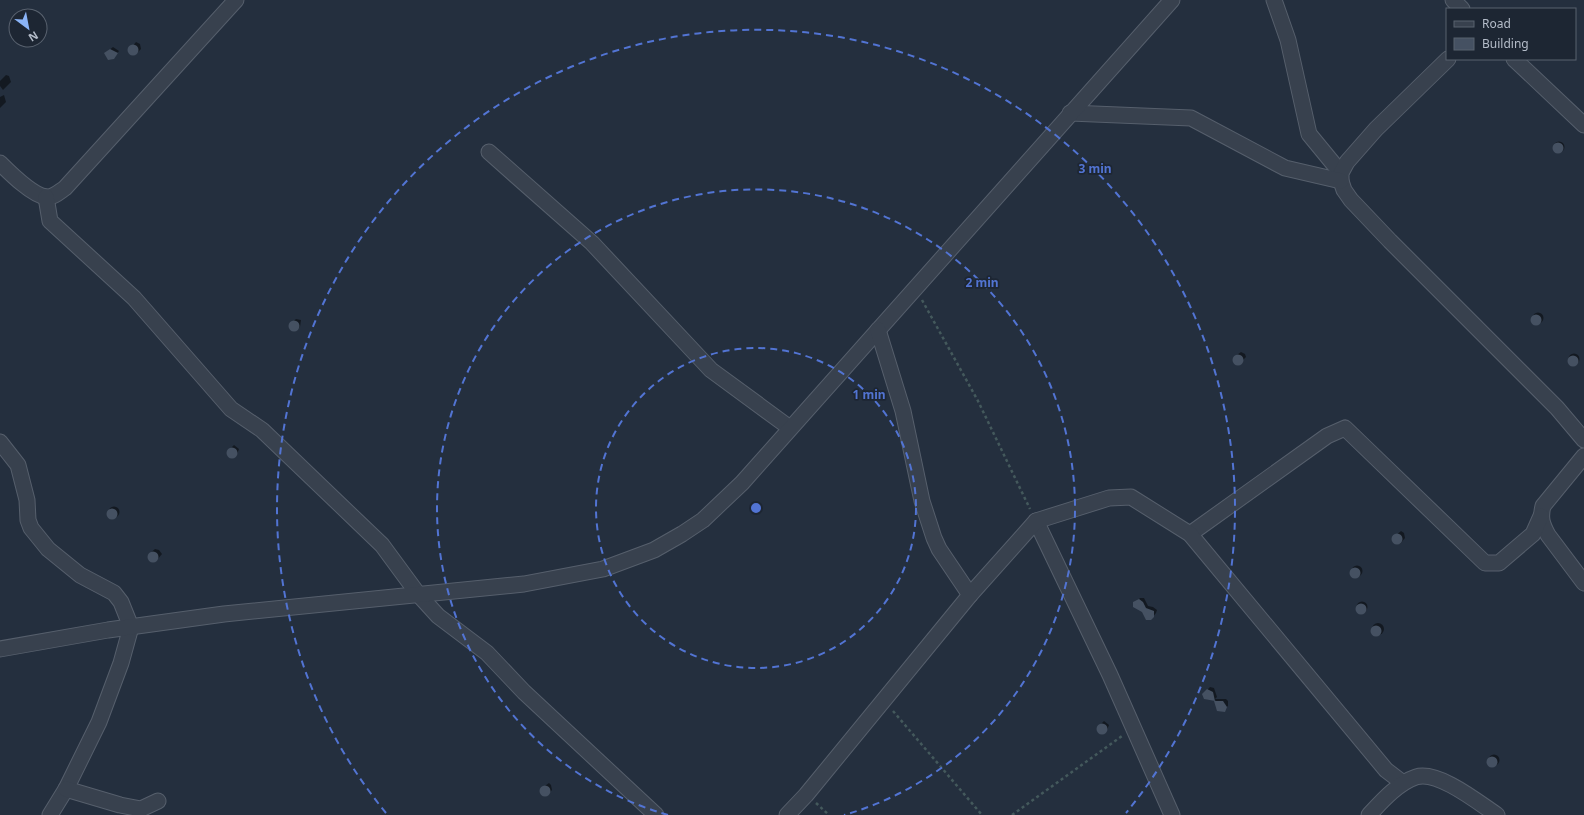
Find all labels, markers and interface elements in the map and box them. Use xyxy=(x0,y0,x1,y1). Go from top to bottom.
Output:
north arrow xyxy=(8,8,48,48)
legend xyxy=(1446,8,1576,60)
text: Road xyxy=(1482,15,1511,32)
text: N xyxy=(26,28,41,46)
text: Building xyxy=(1482,35,1529,52)
text: 3 min xyxy=(1078,160,1112,177)
text: 2 min xyxy=(965,274,999,291)
text: 1 min xyxy=(852,386,886,403)
centre of rings xyxy=(749,501,763,515)

